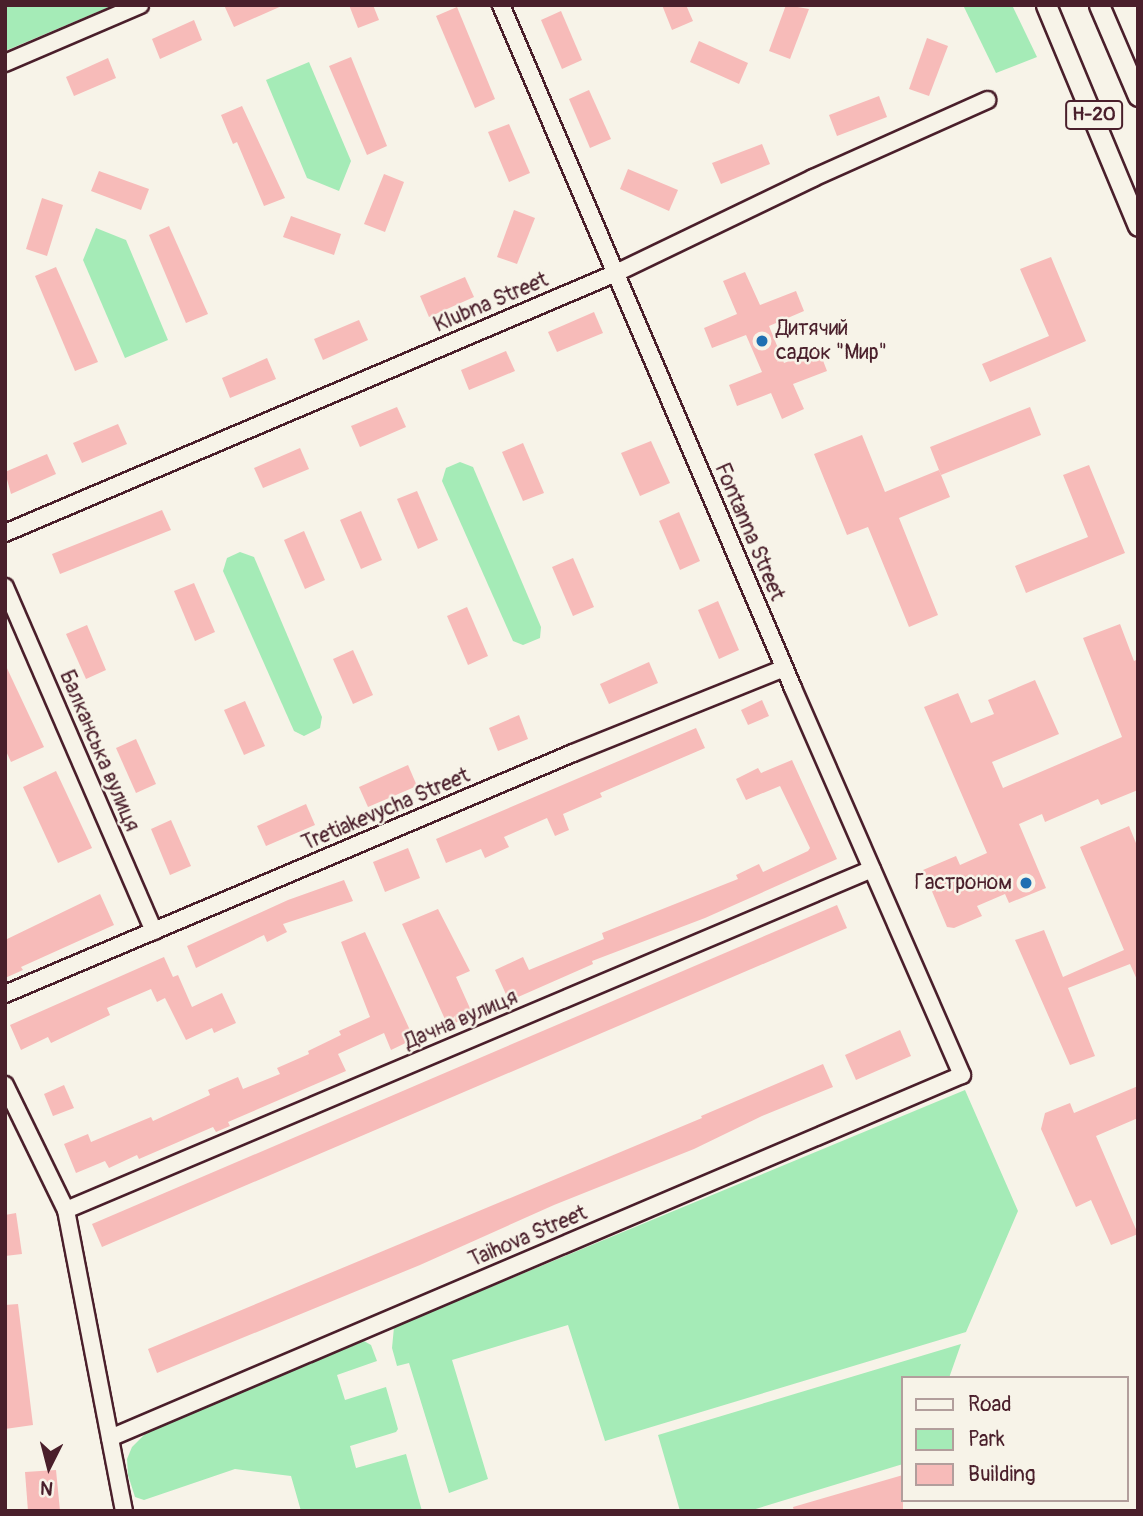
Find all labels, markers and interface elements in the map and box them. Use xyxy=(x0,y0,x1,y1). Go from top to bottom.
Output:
road number: Н-20 xyxy=(1064,99,1124,130)
street label: Klubna Street xyxy=(430,268,552,338)
place label: Дитячий садок "Мир" xyxy=(776,316,887,366)
marker: Дитячий садок "Мир" xyxy=(754,333,770,349)
street label: Fontanna Street xyxy=(709,459,789,605)
street label: Балканська вулиця xyxy=(54,667,144,835)
street label: Tretiakevycha Street xyxy=(298,763,474,857)
place label: Гастроном xyxy=(915,870,1012,896)
marker: Гастроном xyxy=(1018,875,1034,891)
street label: Дачна вулиця xyxy=(401,985,521,1055)
street label: Taihova Street xyxy=(465,1201,591,1273)
legend xyxy=(902,1376,1129,1502)
text: Road xyxy=(968,1391,1012,1418)
text: Park xyxy=(968,1426,1005,1453)
north arrow xyxy=(14,1432,84,1502)
text: Building xyxy=(968,1461,1035,1488)
text: N xyxy=(39,1475,54,1500)

